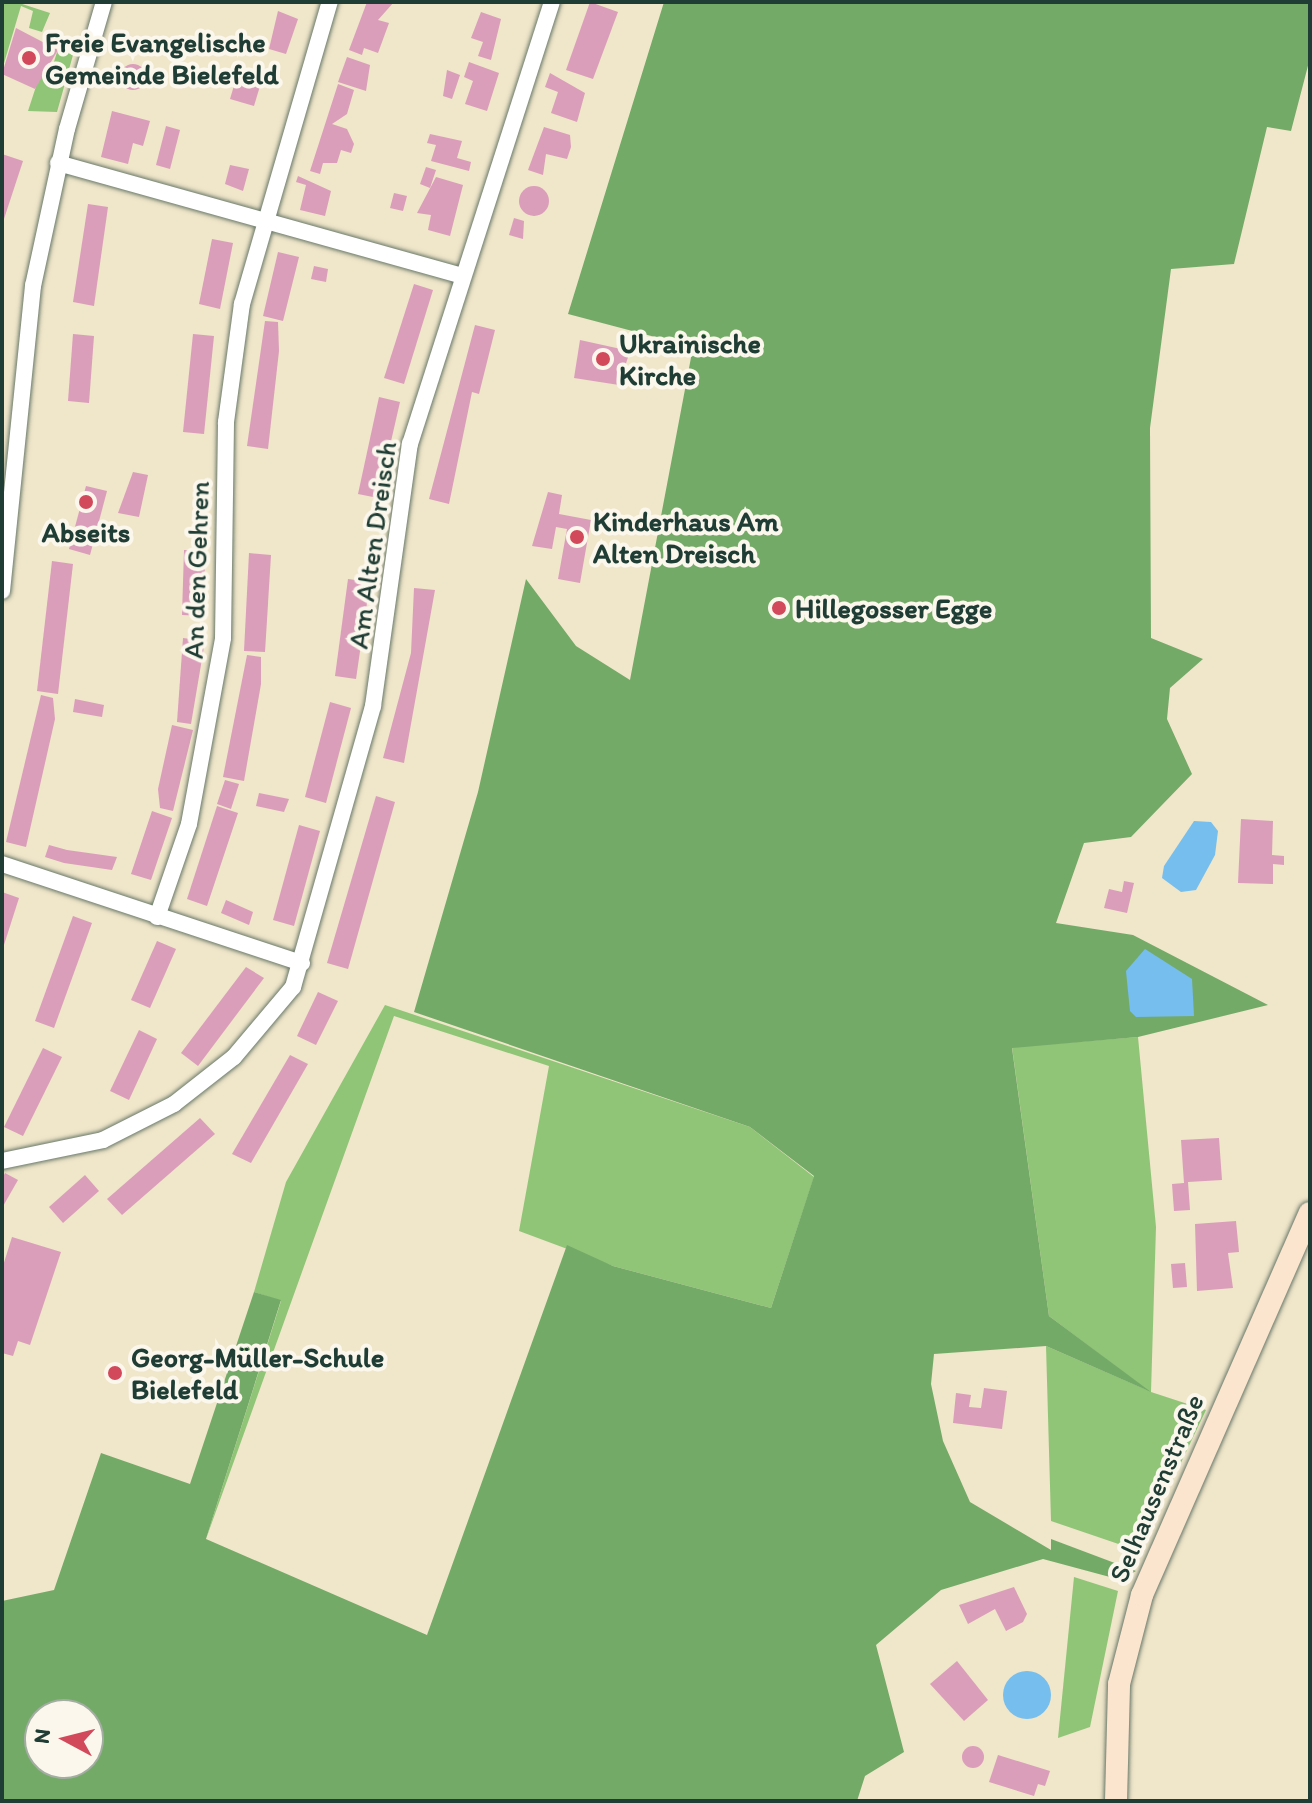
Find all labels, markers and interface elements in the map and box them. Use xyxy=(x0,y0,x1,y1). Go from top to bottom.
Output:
place label: Freie Evangelische Gemeinde Bielefeld xyxy=(45,25,279,91)
marker: Freie Evangelische Gemeinde Bielefeld xyxy=(20,49,38,67)
place label: Ukrainische Kirche xyxy=(619,326,761,392)
marker: Ukrainische Kirche xyxy=(594,350,612,368)
street label: Am Alten Dreisch xyxy=(341,438,403,652)
street label: An den Gehren xyxy=(176,481,216,659)
marker: Abseits xyxy=(77,493,95,511)
place label: Kinderhaus Am Alten Dreisch xyxy=(593,504,779,570)
place label: Abseits xyxy=(42,515,130,549)
marker: Kinderhaus Am Alten Dreisch xyxy=(568,528,586,546)
place label: Hillegosser Egge xyxy=(795,591,992,625)
marker: Hillegosser Egge xyxy=(770,599,788,617)
place label: Georg-Müller-Schule Bielefeld xyxy=(131,1340,384,1406)
marker: Georg-Müller-Schule Bielefeld xyxy=(106,1364,124,1382)
street label: Selhausenstraße xyxy=(1101,1389,1211,1587)
north arrow xyxy=(24,1699,104,1779)
text: N xyxy=(27,1727,56,1745)

